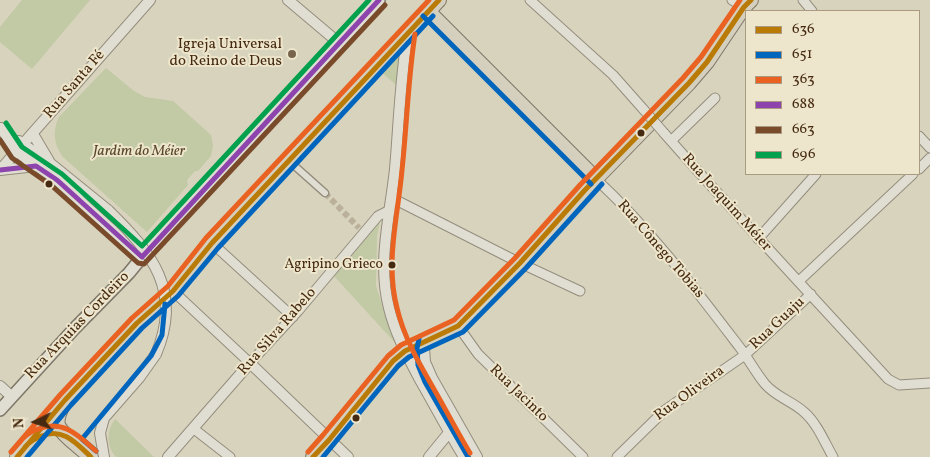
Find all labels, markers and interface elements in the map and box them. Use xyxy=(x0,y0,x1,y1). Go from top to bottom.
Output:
legend xyxy=(745,10,920,175)
text: 636 xyxy=(792,19,815,40)
place label: Igreja Universal do Reino de Deus xyxy=(170,36,282,71)
text: 651 xyxy=(792,44,813,65)
street label: Rua Santa Fé xyxy=(41,47,109,123)
marker: Igreja Universal do Reino de Deus xyxy=(286,48,298,60)
text: 363 xyxy=(792,69,815,90)
text: 688 xyxy=(792,94,815,115)
text: 663 xyxy=(792,119,815,140)
unlabelled marker xyxy=(636,128,646,138)
park label: Jardim do Méier xyxy=(93,143,185,161)
text: 696 xyxy=(792,144,816,165)
street label: Rua Joaquim Méier xyxy=(677,150,775,256)
unlabelled marker xyxy=(44,179,54,189)
street label: Rua Cônego Tobias xyxy=(613,197,707,303)
place label: Agripino Grieco xyxy=(284,257,383,273)
marker: Agripino Grieco xyxy=(387,260,397,270)
street label: Rua Arquias Cordeiro xyxy=(22,268,134,384)
street label: Rua Silva Rabelo xyxy=(235,284,321,380)
street label: Rua Guaju xyxy=(747,294,809,354)
street label: Rua Jacinto xyxy=(485,362,551,426)
street label: Rua Oliveira xyxy=(651,363,729,425)
north arrow xyxy=(10,397,60,447)
unlabelled marker xyxy=(351,413,361,423)
text: N xyxy=(10,417,29,429)

